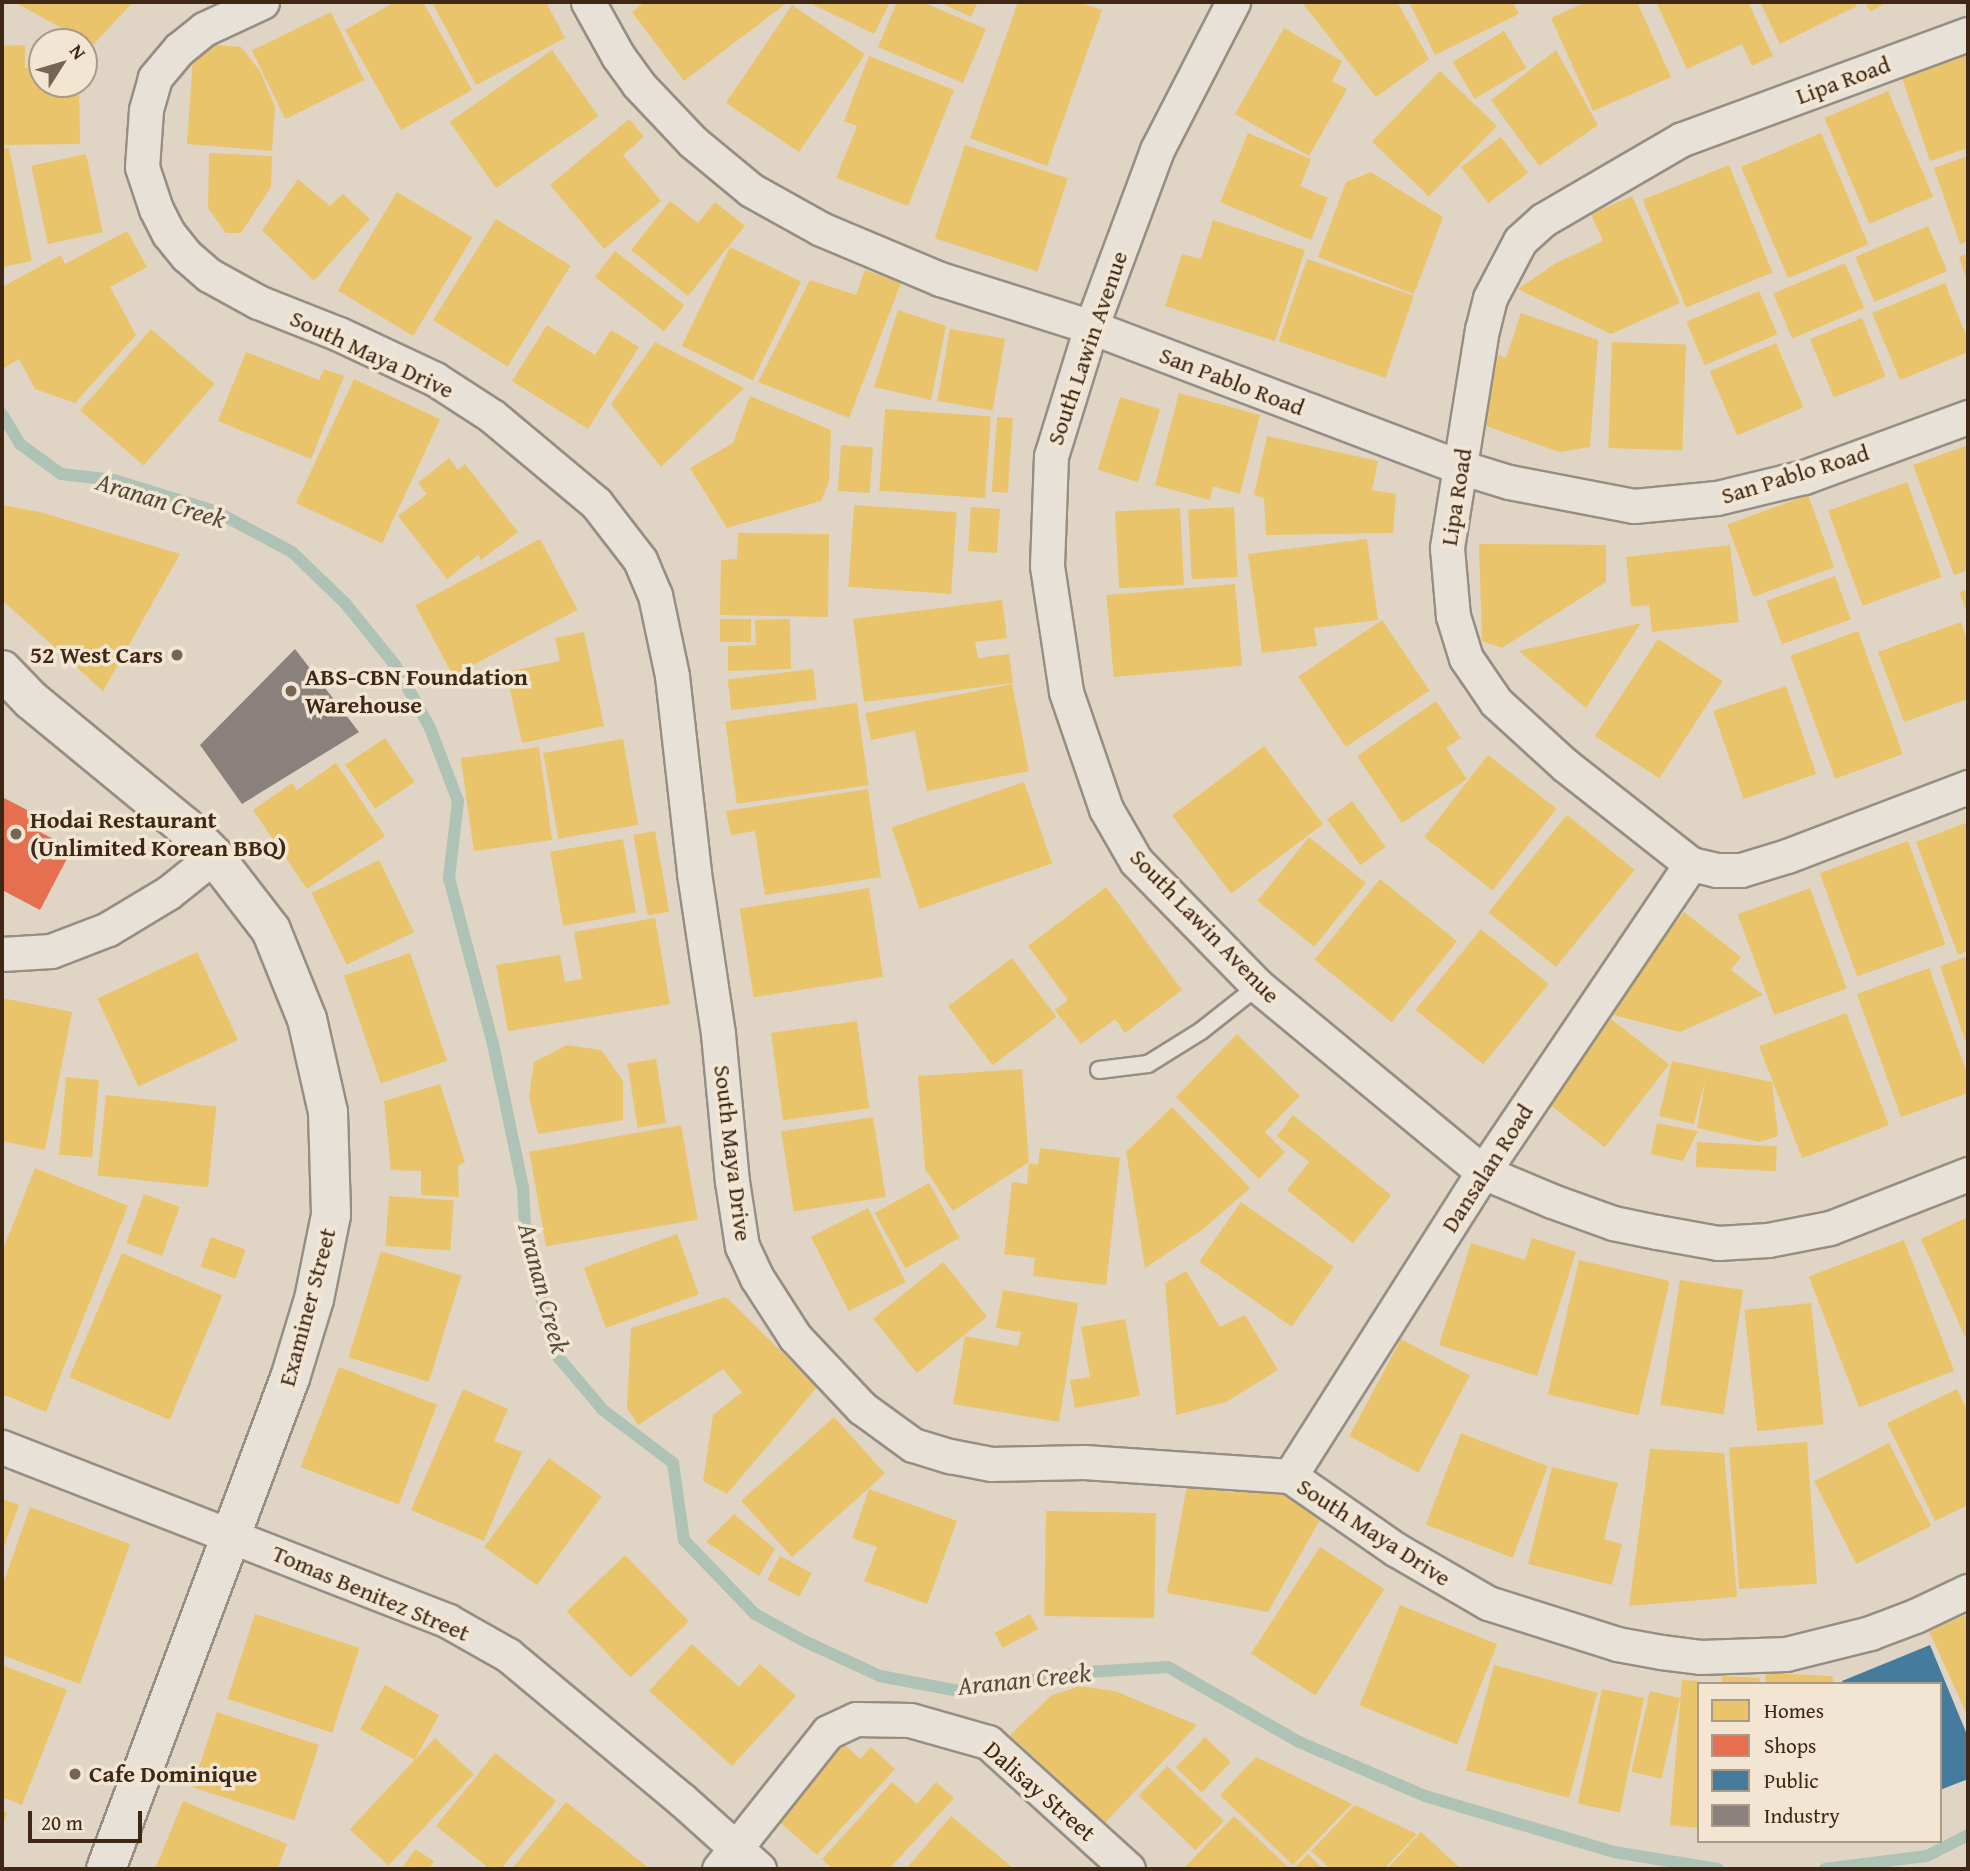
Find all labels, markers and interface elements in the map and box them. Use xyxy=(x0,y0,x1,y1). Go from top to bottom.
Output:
north arrow xyxy=(28,28,98,98)
text: N xyxy=(63,38,93,65)
street label: Lipa Road xyxy=(1792,50,1894,110)
street label: South Lawin Avenue xyxy=(1040,247,1134,449)
street label: South Maya Drive xyxy=(286,303,458,405)
street label: San Pablo Road xyxy=(1155,340,1309,422)
street label: San Pablo Road xyxy=(1718,438,1872,510)
street label: Lipa Road xyxy=(1434,446,1478,548)
water label: Aranan Creek xyxy=(92,466,230,534)
place label: 52 West Cars xyxy=(30,641,163,669)
marker: 52 West Cars xyxy=(169,647,185,663)
place label: ABS-CBN Foundation Warehouse xyxy=(305,663,528,719)
marker: ABS-CBN Foundation Warehouse xyxy=(283,683,299,699)
place label: Hodai Restaurant (Unlimited Korean BBQ) xyxy=(30,806,286,862)
marker: Hodai Restaurant (Unlimited Korean BBQ) xyxy=(8,826,24,842)
street label: South Lawin Avenue xyxy=(1124,843,1286,1009)
street label: South Maya Drive xyxy=(708,1063,758,1243)
street label: Dansalan Road xyxy=(1435,1098,1539,1238)
water label: Aranan Creek xyxy=(512,1219,576,1357)
street label: Examiner Street xyxy=(272,1225,342,1389)
street label: South Maya Drive xyxy=(1292,1472,1456,1592)
street label: Tomas Benitez Street xyxy=(268,1538,474,1648)
water label: Aranan Creek xyxy=(956,1656,1092,1702)
legend xyxy=(1697,1682,1942,1843)
text: Homes xyxy=(1764,1695,1824,1726)
text: Shops xyxy=(1764,1730,1816,1761)
street label: Dalisay Street xyxy=(978,1735,1102,1847)
place label: Cafe Dominique xyxy=(89,1760,257,1788)
text: Public xyxy=(1764,1765,1819,1796)
marker: Cafe Dominique xyxy=(67,1766,83,1782)
scale bar xyxy=(32,1798,145,1842)
text: Industry xyxy=(1764,1800,1840,1831)
text: 20 m xyxy=(41,1807,83,1838)

